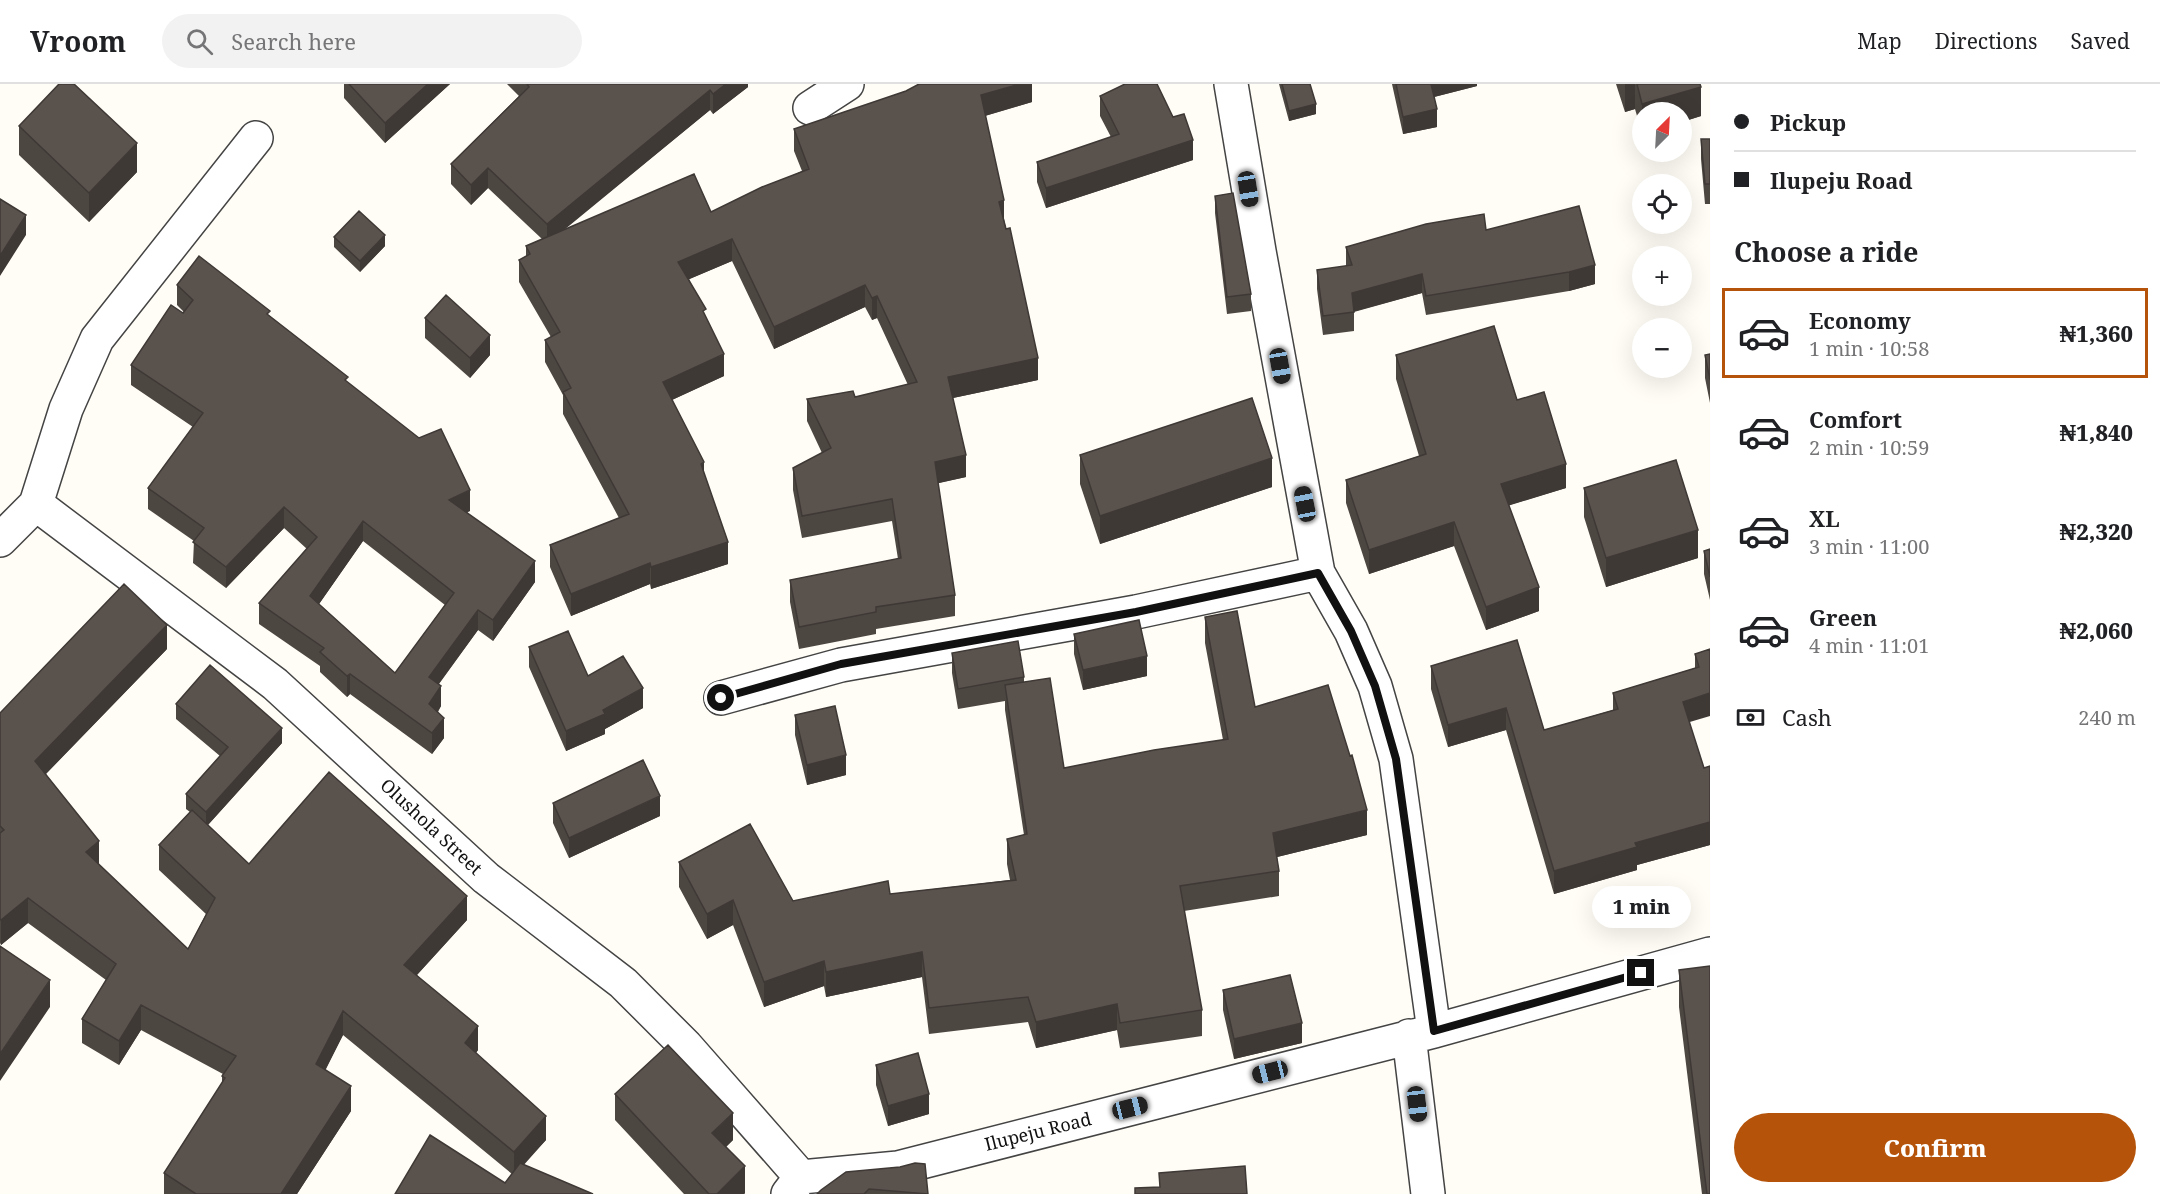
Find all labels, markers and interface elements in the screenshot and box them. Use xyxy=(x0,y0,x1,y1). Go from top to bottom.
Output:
search box xyxy=(162,14,582,68)
text: Vroom xyxy=(30,22,126,60)
icon: search xyxy=(183,25,216,58)
text: Search here xyxy=(231,26,356,56)
text: Map xyxy=(1857,27,1902,55)
text: Directions xyxy=(1935,27,2037,55)
text: Saved xyxy=(2070,27,2130,55)
north arrow xyxy=(1632,102,1692,162)
map controls xyxy=(1632,102,1692,378)
text: Pickup xyxy=(1770,107,1846,137)
text: Ilupeju Road xyxy=(1770,165,1913,195)
car xyxy=(1236,170,1260,208)
button: locate xyxy=(1632,174,1692,234)
text: Choose a ride xyxy=(1734,233,1919,270)
button: + xyxy=(1632,246,1692,306)
text: Economy xyxy=(1809,305,1911,335)
icon: car xyxy=(1737,306,1791,360)
button: − xyxy=(1632,318,1692,378)
text: ₦1,360 xyxy=(2060,318,2133,348)
text: 1 min · 10:58 xyxy=(1809,335,1929,362)
car xyxy=(1268,347,1292,385)
text: Comfort xyxy=(1809,404,1902,434)
icon: car xyxy=(1737,405,1791,459)
text: ₦1,840 xyxy=(2060,417,2133,447)
text: 2 min · 10:59 xyxy=(1809,434,1929,461)
car xyxy=(1293,485,1317,523)
text: XL xyxy=(1809,503,1840,533)
icon: car xyxy=(1737,504,1791,558)
text: ₦2,320 xyxy=(2060,516,2133,546)
text: 3 min · 11:00 xyxy=(1809,533,1929,560)
text: Green xyxy=(1809,602,1877,632)
icon: car xyxy=(1737,603,1791,657)
text: ₦2,060 xyxy=(2060,615,2133,645)
text: 4 min · 11:01 xyxy=(1809,632,1929,659)
route start xyxy=(707,684,734,711)
icon: cash xyxy=(1734,701,1767,734)
text: Cash xyxy=(1782,702,1832,732)
text: 240 m xyxy=(2078,704,2136,731)
street label: Olushola Street xyxy=(376,773,488,880)
callout: 1 min xyxy=(1592,886,1690,928)
text: 1 min xyxy=(1613,893,1670,920)
route end xyxy=(1627,959,1654,986)
car xyxy=(1250,1059,1290,1085)
car xyxy=(1406,1085,1428,1123)
car xyxy=(1110,1095,1150,1121)
street label: Ilupeju Road xyxy=(982,1106,1094,1156)
button: Confirm xyxy=(1734,1113,2136,1182)

